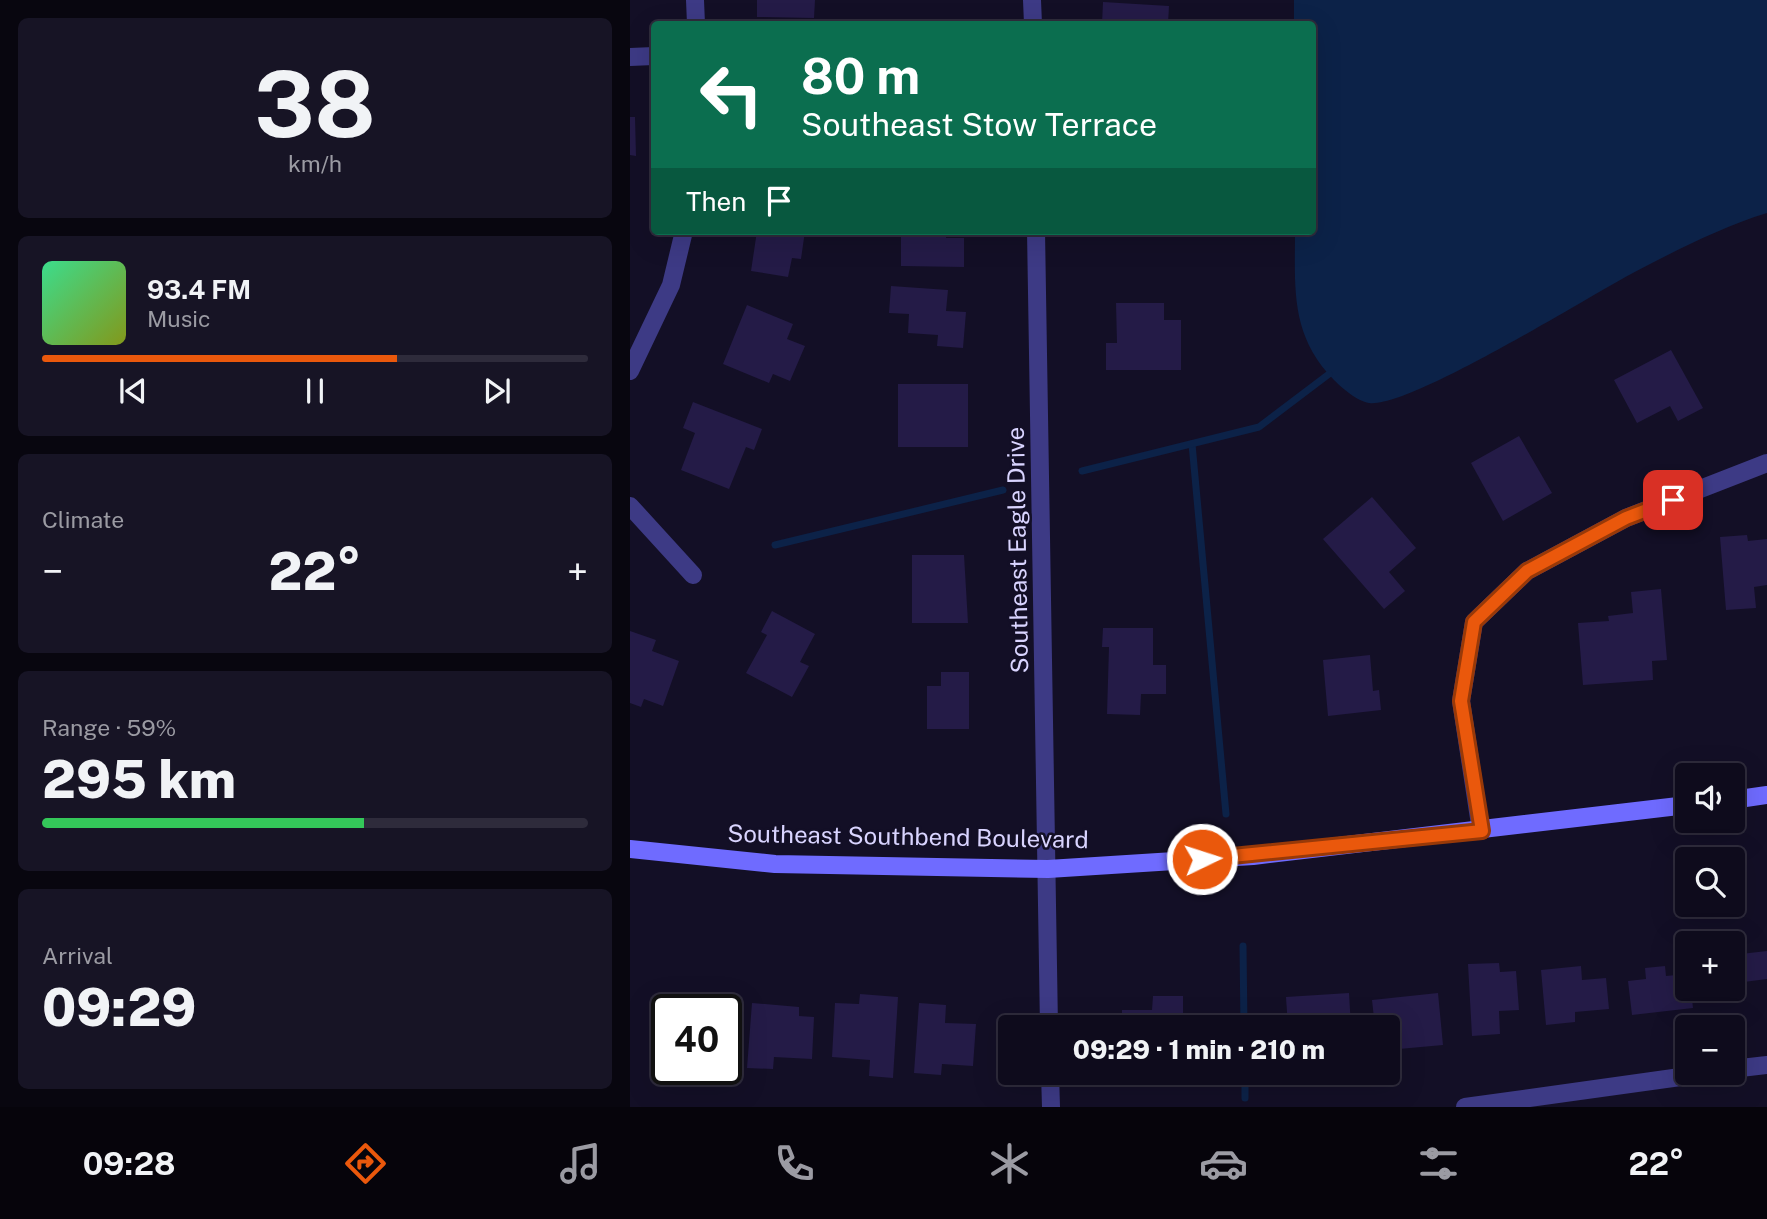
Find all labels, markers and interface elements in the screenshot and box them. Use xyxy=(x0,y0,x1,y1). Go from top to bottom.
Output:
text: 80 m xyxy=(801,47,920,105)
icon: left xyxy=(686,49,777,140)
text: 38 xyxy=(254,51,376,157)
text: Southeast Stow Terrace xyxy=(801,106,1157,143)
text: km/h xyxy=(288,150,342,177)
icon: arrive xyxy=(760,182,798,220)
text: Then xyxy=(686,186,746,217)
text: 93.4 FM xyxy=(147,274,251,305)
text: Music xyxy=(147,305,211,332)
icon: previous xyxy=(114,372,152,410)
icon: pause xyxy=(296,372,334,410)
icon: next xyxy=(478,372,516,410)
street label: Southeast Eagle Drive xyxy=(1001,426,1033,674)
pin xyxy=(1643,470,1703,530)
icon: arrive xyxy=(1654,481,1692,519)
text: Climate xyxy=(42,506,124,533)
text: 22° xyxy=(269,541,361,602)
text: − xyxy=(42,549,63,594)
text: + xyxy=(567,549,588,594)
text: Range · 59% xyxy=(42,714,176,741)
text: 295 km xyxy=(42,749,236,810)
map controls xyxy=(1675,763,1745,1085)
button: sound xyxy=(1675,763,1745,833)
street label: Southeast Southbend Boulevard xyxy=(727,819,1089,853)
position arrow xyxy=(1165,822,1239,896)
button: search xyxy=(1675,847,1745,917)
button: + xyxy=(1675,931,1745,1001)
text: Arrival xyxy=(42,942,113,969)
text: 09:29 xyxy=(42,977,196,1038)
speed limit sign: 40 xyxy=(651,994,742,1085)
button: − xyxy=(1675,1015,1745,1085)
text: 09:29 · 1 min · 210 m xyxy=(1073,1034,1325,1065)
icon: directions xyxy=(341,1139,390,1188)
icon: music xyxy=(556,1139,605,1188)
icon: phone xyxy=(770,1139,819,1188)
icon: climate xyxy=(985,1139,1034,1188)
icon: car xyxy=(1199,1139,1248,1188)
icon: filters xyxy=(1414,1139,1463,1188)
text: 09:28 xyxy=(83,1145,175,1182)
text: 22° xyxy=(1628,1145,1684,1182)

